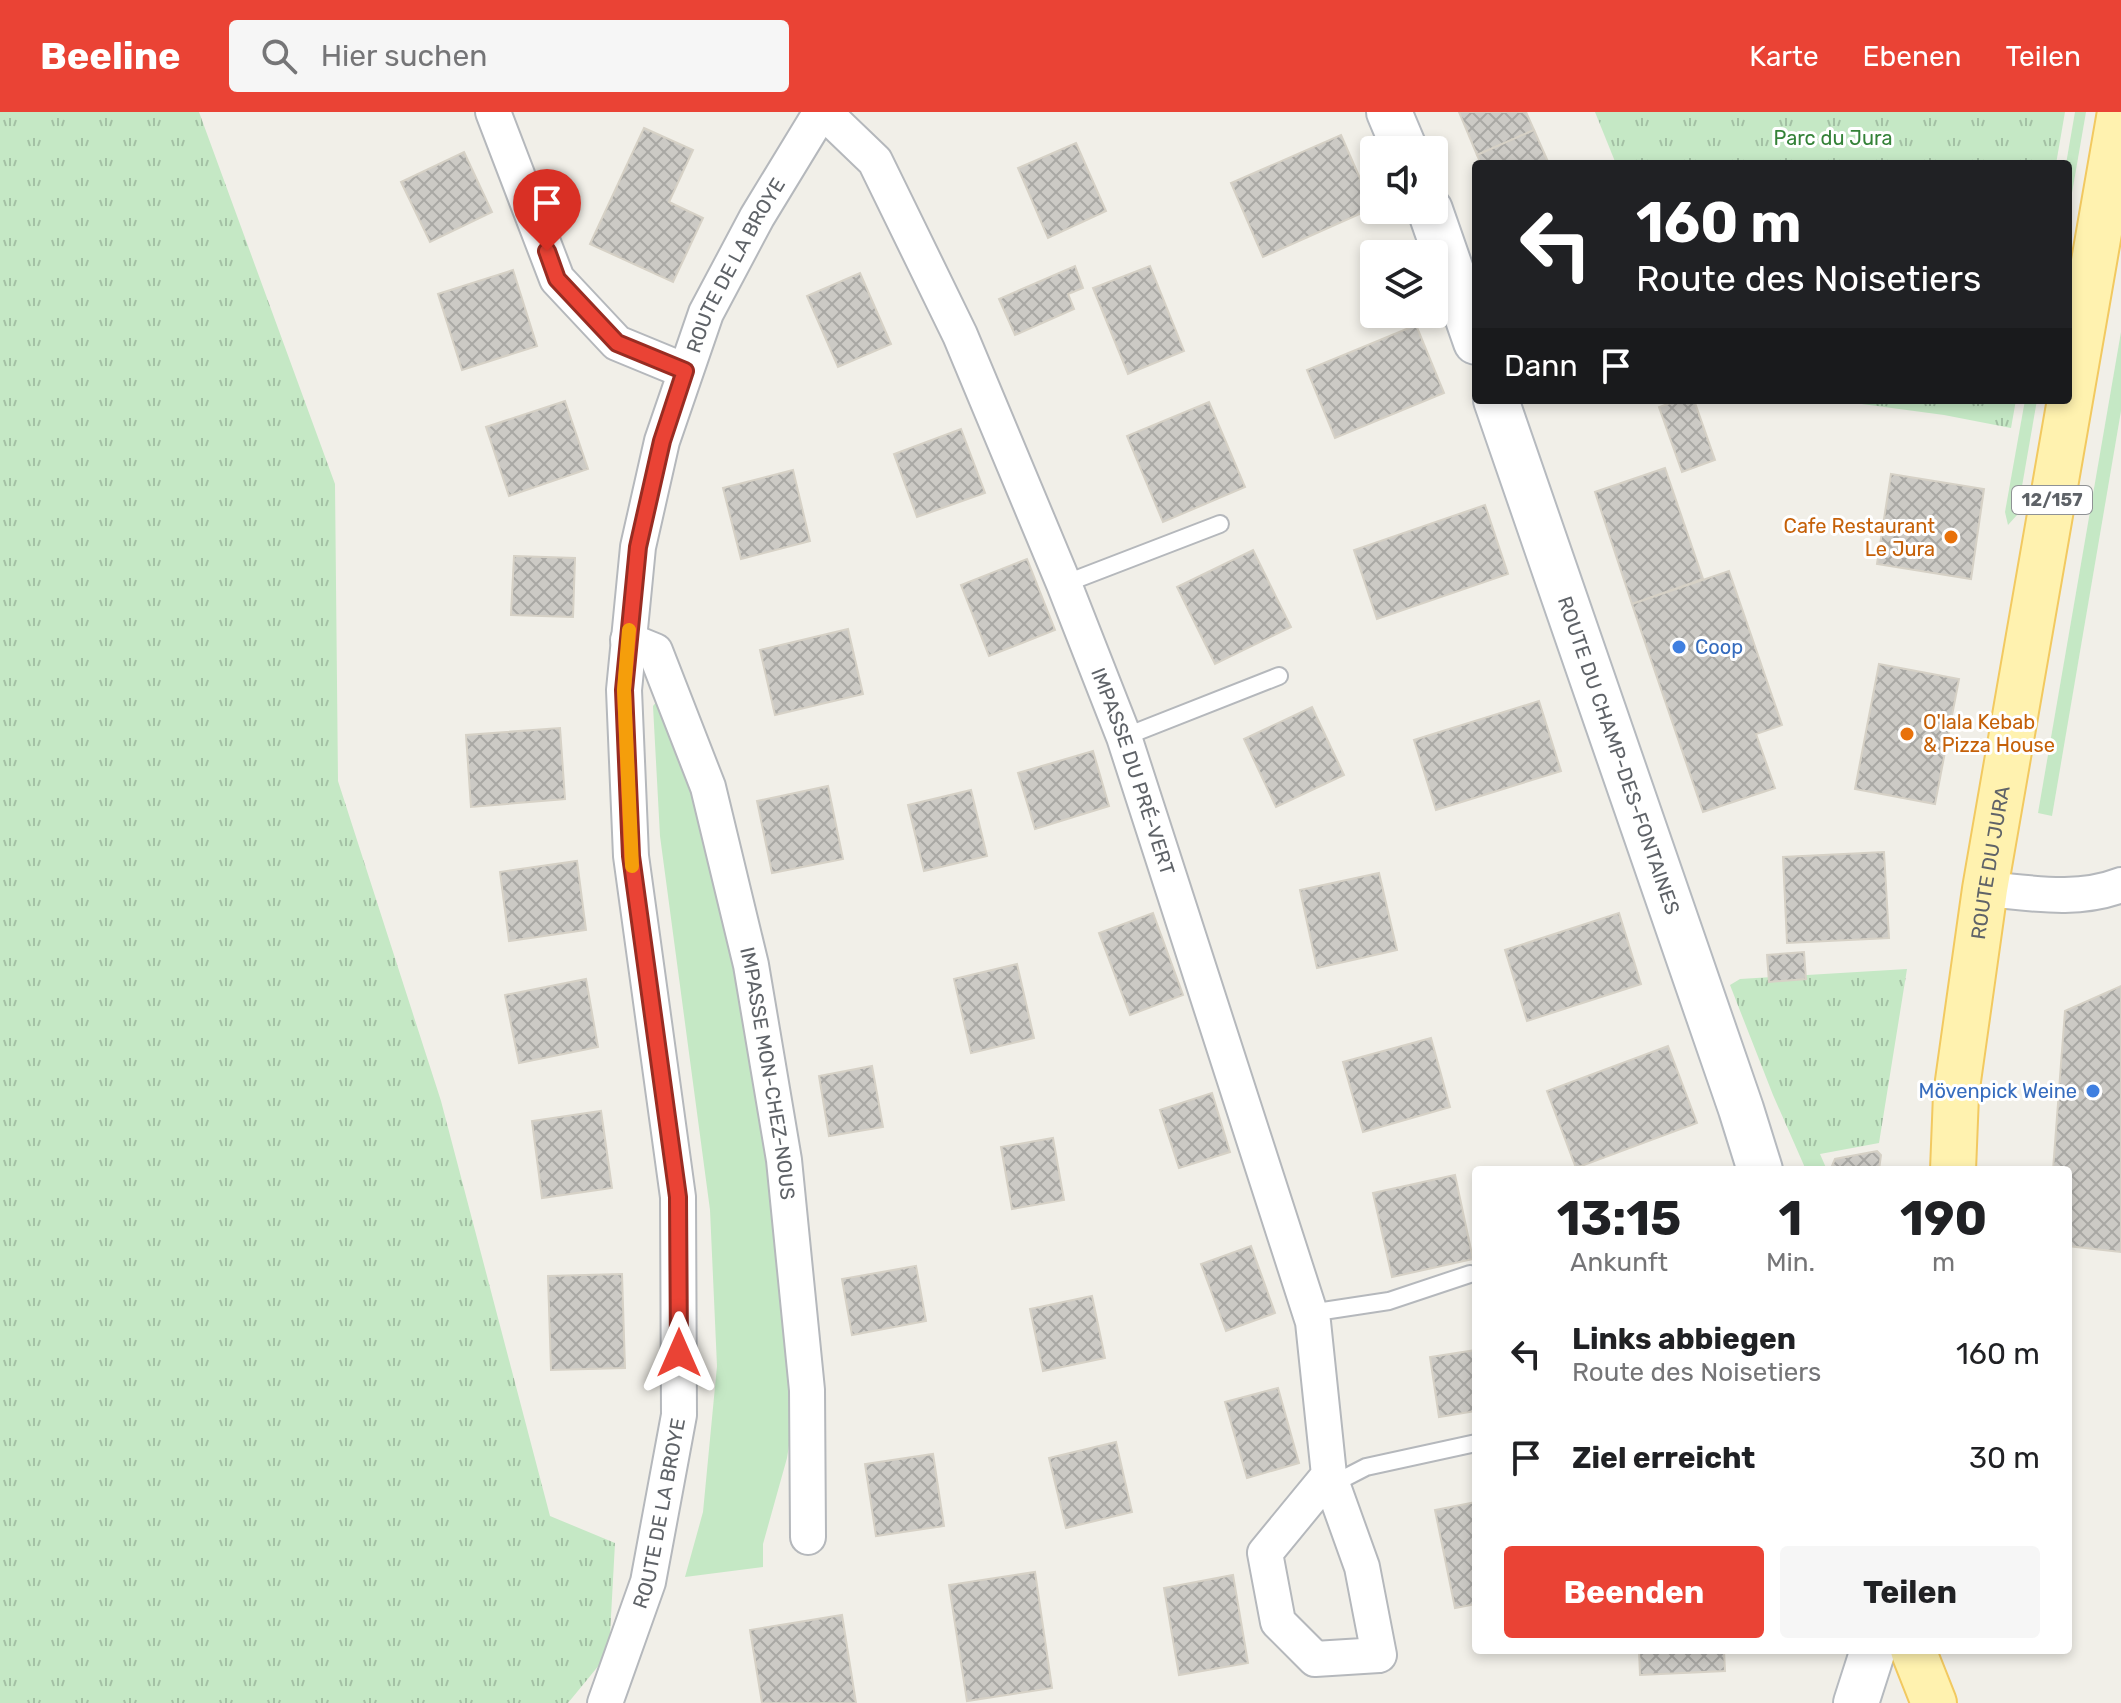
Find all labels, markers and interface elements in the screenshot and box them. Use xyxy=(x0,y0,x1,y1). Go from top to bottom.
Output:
search box xyxy=(229,20,789,92)
text: Beeline xyxy=(40,33,181,79)
icon: search xyxy=(257,34,301,78)
text: Hier suchen xyxy=(321,38,487,74)
text: Karte xyxy=(1749,40,1819,73)
text: Ebenen xyxy=(1863,40,1962,73)
text: Teilen xyxy=(2006,40,2081,73)
park label: Parc du Jura xyxy=(1774,126,1893,150)
map controls xyxy=(1360,136,1448,328)
button: sound xyxy=(1360,136,1448,224)
pin xyxy=(513,169,581,251)
street label: ROUTE DE LA BROYE xyxy=(681,173,790,356)
icon: arrive xyxy=(525,181,569,225)
text: 160 m xyxy=(1636,190,1802,256)
icon: left xyxy=(1504,192,1608,296)
button: layers xyxy=(1360,240,1448,328)
text: Route des Noisetiers xyxy=(1636,257,1981,300)
icon: arrive xyxy=(1594,344,1638,388)
text: Dann xyxy=(1504,348,1578,384)
road number: 12/157 xyxy=(2012,486,2092,514)
place label: Cafe Restaurant Le Jura xyxy=(1784,514,1935,561)
marker: Cafe Restaurant Le Jura xyxy=(1942,528,1960,546)
street label: ROUTE DU CHAMP-DES-FONTAINES xyxy=(1553,593,1685,918)
place label: Coop xyxy=(1695,635,1743,659)
marker: Coop xyxy=(1670,638,1688,656)
street label: IMPASSE DU PRÉ-VERT xyxy=(1086,664,1180,878)
place label: O'lala Kebab & Pizza House xyxy=(1923,710,2055,757)
marker: O'lala Kebab & Pizza House xyxy=(1898,725,1916,743)
street label: ROUTE DU JURA xyxy=(1966,784,2015,941)
street label: IMPASSE MON-CHEZ-NOUS xyxy=(735,945,800,1201)
place label: Mövenpick Weine xyxy=(1919,1079,2077,1103)
marker: Mövenpick Weine xyxy=(2084,1082,2102,1100)
text: 13:15 xyxy=(1557,1190,1681,1247)
text: 1 xyxy=(1779,1190,1802,1247)
text: 190 xyxy=(1900,1190,1987,1247)
text: Ankunft xyxy=(1570,1247,1668,1278)
text: Min. xyxy=(1766,1247,1815,1278)
text: m xyxy=(1932,1247,1955,1278)
position arrow xyxy=(637,1311,721,1395)
text: Links abbiegen xyxy=(1572,1321,1796,1357)
icon: left xyxy=(1504,1332,1548,1376)
text: 160 m xyxy=(1956,1336,2040,1372)
text: Route des Noisetiers xyxy=(1572,1357,1821,1388)
street label: ROUTE DE LA BROYE xyxy=(628,1416,690,1612)
icon: arrive xyxy=(1504,1436,1548,1480)
text: Ziel erreicht xyxy=(1572,1440,1755,1476)
text: 30 m xyxy=(1969,1440,2040,1476)
button: Beenden xyxy=(1504,1546,1764,1638)
button: Teilen xyxy=(1780,1546,2040,1638)

